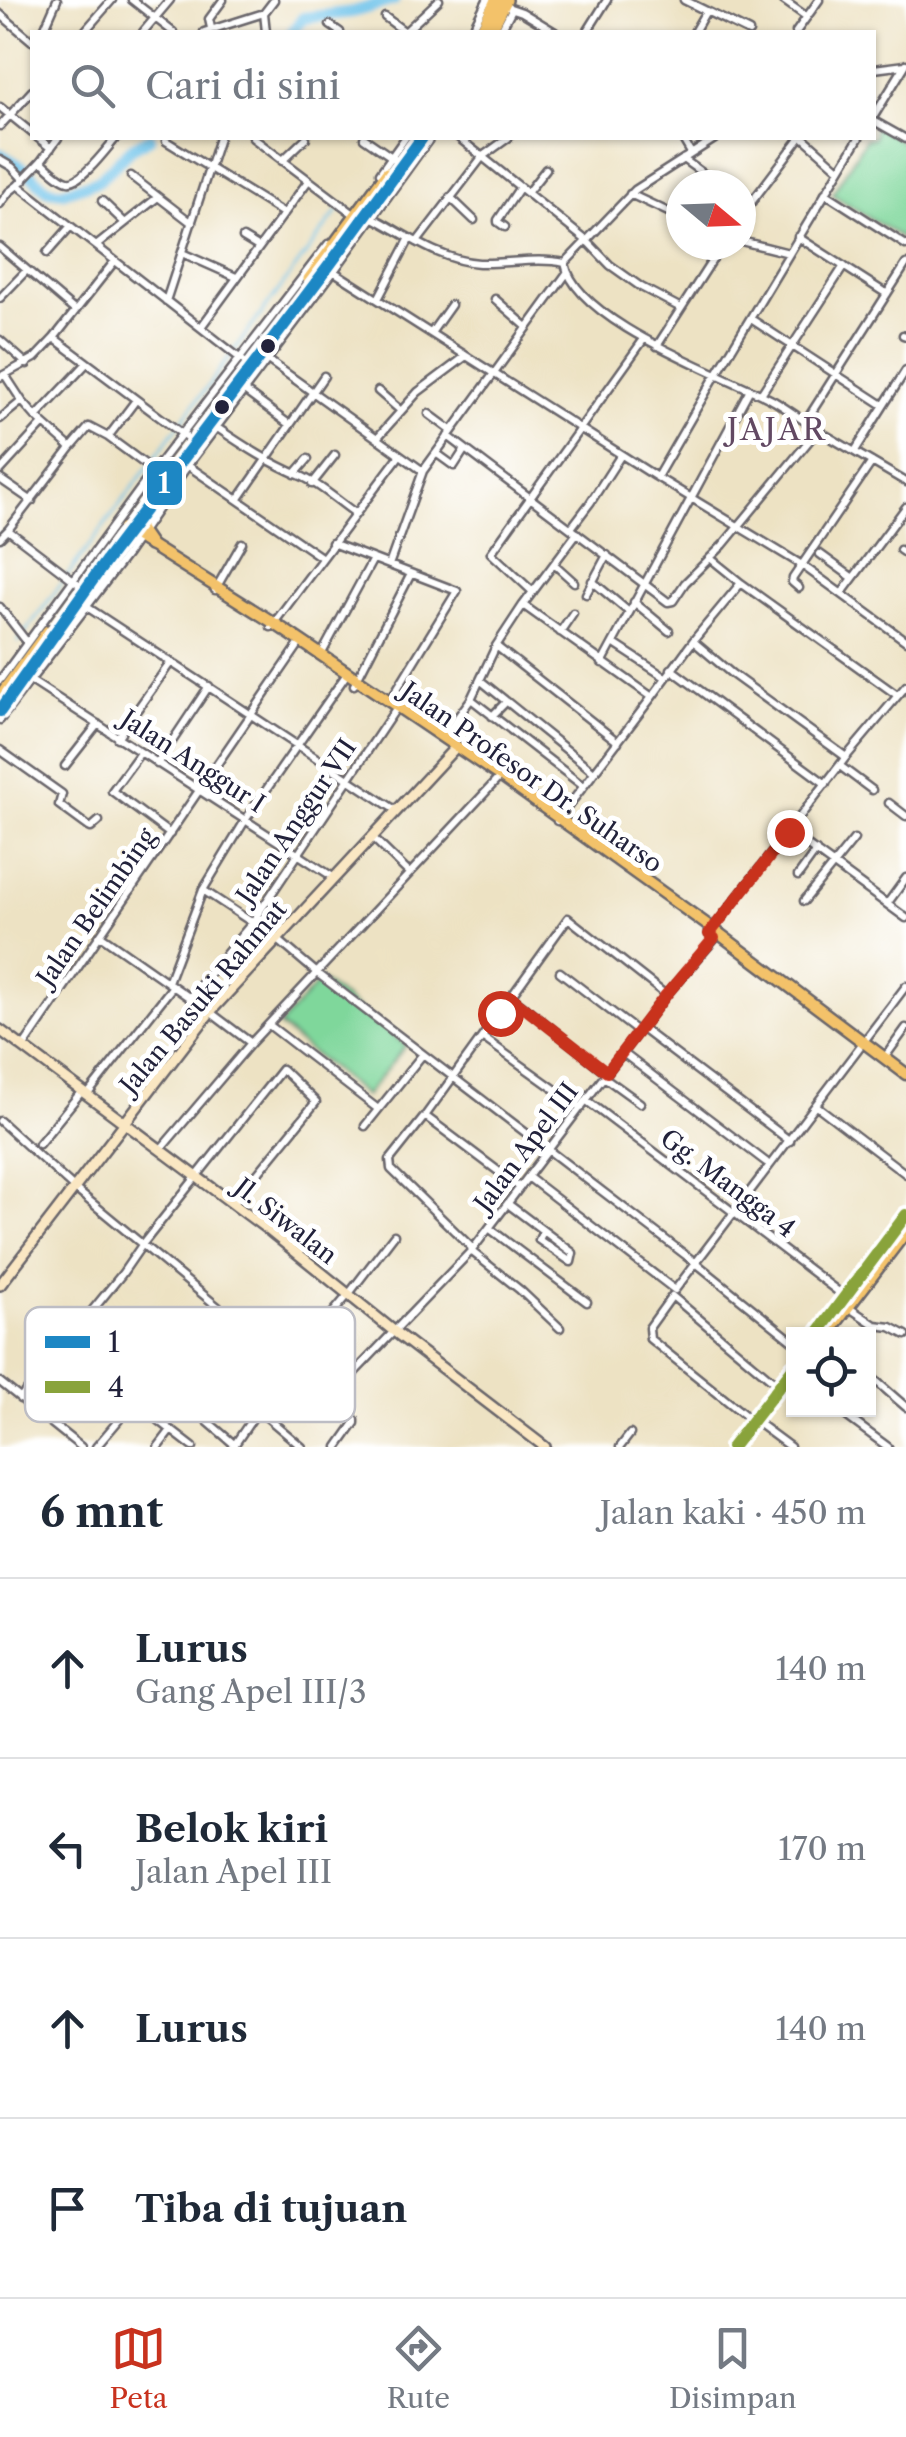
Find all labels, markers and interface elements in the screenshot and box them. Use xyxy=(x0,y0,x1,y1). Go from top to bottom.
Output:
search box xyxy=(30,30,876,140)
icon: search xyxy=(65,58,120,113)
text: Cari di sini xyxy=(145,62,340,109)
north arrow xyxy=(666,170,756,260)
unlabelled marker xyxy=(258,336,278,356)
unlabelled marker xyxy=(212,397,232,417)
district label: JAJAR xyxy=(723,411,827,448)
line badge: 1 xyxy=(145,459,184,507)
text: 1 xyxy=(158,466,171,500)
street label: Jalan Profesor Dr. Suharso xyxy=(392,673,668,879)
street label: Jalan Anggur I xyxy=(111,701,271,820)
street label: Jalan Anggur VII xyxy=(228,733,363,913)
route end xyxy=(767,810,813,856)
street label: Jalan Belimbing xyxy=(28,822,163,996)
street label: Jalan Basuki Rahmat xyxy=(111,894,293,1103)
route start xyxy=(478,991,524,1037)
street label: Jalan Apel III xyxy=(465,1077,585,1221)
street label: Gg. Mangga 4 xyxy=(654,1123,801,1244)
street label: Jl. Siwalan xyxy=(225,1169,343,1271)
legend xyxy=(25,1307,355,1422)
text: 1 xyxy=(108,1325,120,1359)
map controls xyxy=(786,1327,876,1417)
button: locate xyxy=(786,1327,876,1417)
text: 4 xyxy=(108,1370,124,1404)
text: 6 mnt xyxy=(40,1486,163,1538)
text: Jalan kaki · 450 m xyxy=(600,1493,866,1532)
text: Lurus xyxy=(135,1625,248,1672)
icon: ahead xyxy=(40,1641,95,1696)
text: 140 m xyxy=(775,1649,866,1688)
text: Gang Apel III/3 xyxy=(135,1672,367,1711)
text: Belok kiri xyxy=(135,1805,328,1852)
icon: left xyxy=(40,1821,95,1876)
text: 170 m xyxy=(778,1829,866,1868)
text: Jalan Apel III xyxy=(135,1852,332,1891)
icon: ahead xyxy=(40,2001,95,2056)
text: Lurus xyxy=(135,2005,248,2052)
text: 140 m xyxy=(775,2009,866,2048)
icon: arrive xyxy=(40,2181,95,2236)
text: Tiba di tujuan xyxy=(135,2185,407,2232)
tab: Peta xyxy=(110,2321,168,2415)
tab: Rute xyxy=(387,2321,450,2415)
tab: Disimpan xyxy=(669,2321,797,2415)

